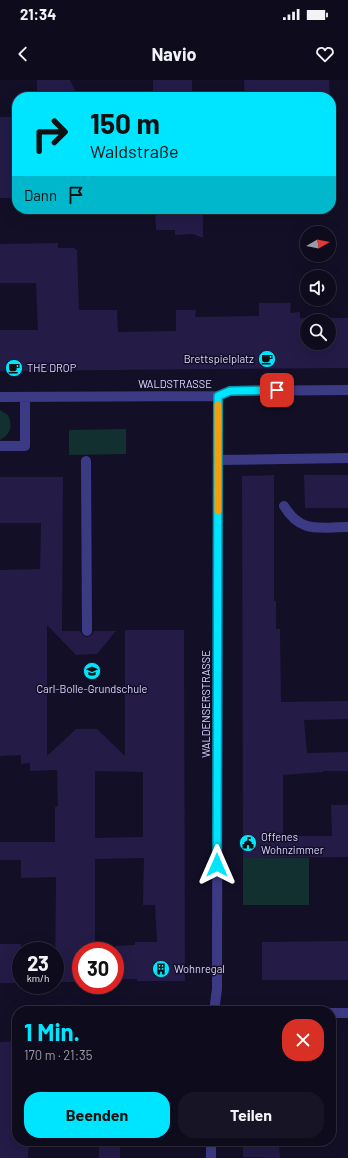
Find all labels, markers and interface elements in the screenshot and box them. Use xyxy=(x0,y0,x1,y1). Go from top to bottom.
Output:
text: 21:34 xyxy=(20,5,56,23)
icon: back xyxy=(12,43,34,65)
text: Navio xyxy=(151,43,197,65)
icon: heart xyxy=(314,43,336,65)
text: 150 m xyxy=(90,106,160,140)
icon: right xyxy=(24,108,76,160)
text: Waldstraße xyxy=(90,140,179,162)
icon: arrive xyxy=(65,184,87,206)
text: Dann xyxy=(24,186,57,204)
north arrow xyxy=(300,226,336,262)
map controls xyxy=(300,226,336,350)
button: sound xyxy=(300,270,336,306)
button: search xyxy=(300,314,336,350)
cafe icon: Brettspielplatz xyxy=(257,349,277,369)
place label: Brettspielplatz xyxy=(184,352,254,365)
cafe icon: THE DROP xyxy=(4,358,24,378)
place label: THE DROP xyxy=(27,361,77,374)
pin xyxy=(260,373,294,407)
street label: WALDSTRASSE xyxy=(138,377,212,390)
icon: arrive xyxy=(266,379,288,401)
street label: WALDENSERSTRASSE xyxy=(199,650,212,758)
school or university icon: Carl-Bolle-Grundschule xyxy=(82,661,102,681)
place label: Carl-Bolle-Grundschule xyxy=(37,682,148,695)
place label: Offenes Wohnzimmer xyxy=(261,830,324,856)
public building icon: Offenes Wohnzimmer xyxy=(238,833,258,853)
position arrow xyxy=(196,844,238,886)
speed limit sign: 30 xyxy=(72,942,124,994)
text: 23 xyxy=(27,951,49,975)
building icon: Wohnregal xyxy=(151,959,171,979)
place label: Wohnregal xyxy=(174,962,225,975)
text: km/h xyxy=(27,972,49,984)
text: 1 Min. xyxy=(24,1017,80,1046)
button: close xyxy=(282,1019,324,1061)
text: 170 m · 21:35 xyxy=(24,1047,92,1063)
button: Beenden xyxy=(24,1092,170,1138)
button: Teilen xyxy=(178,1092,324,1138)

